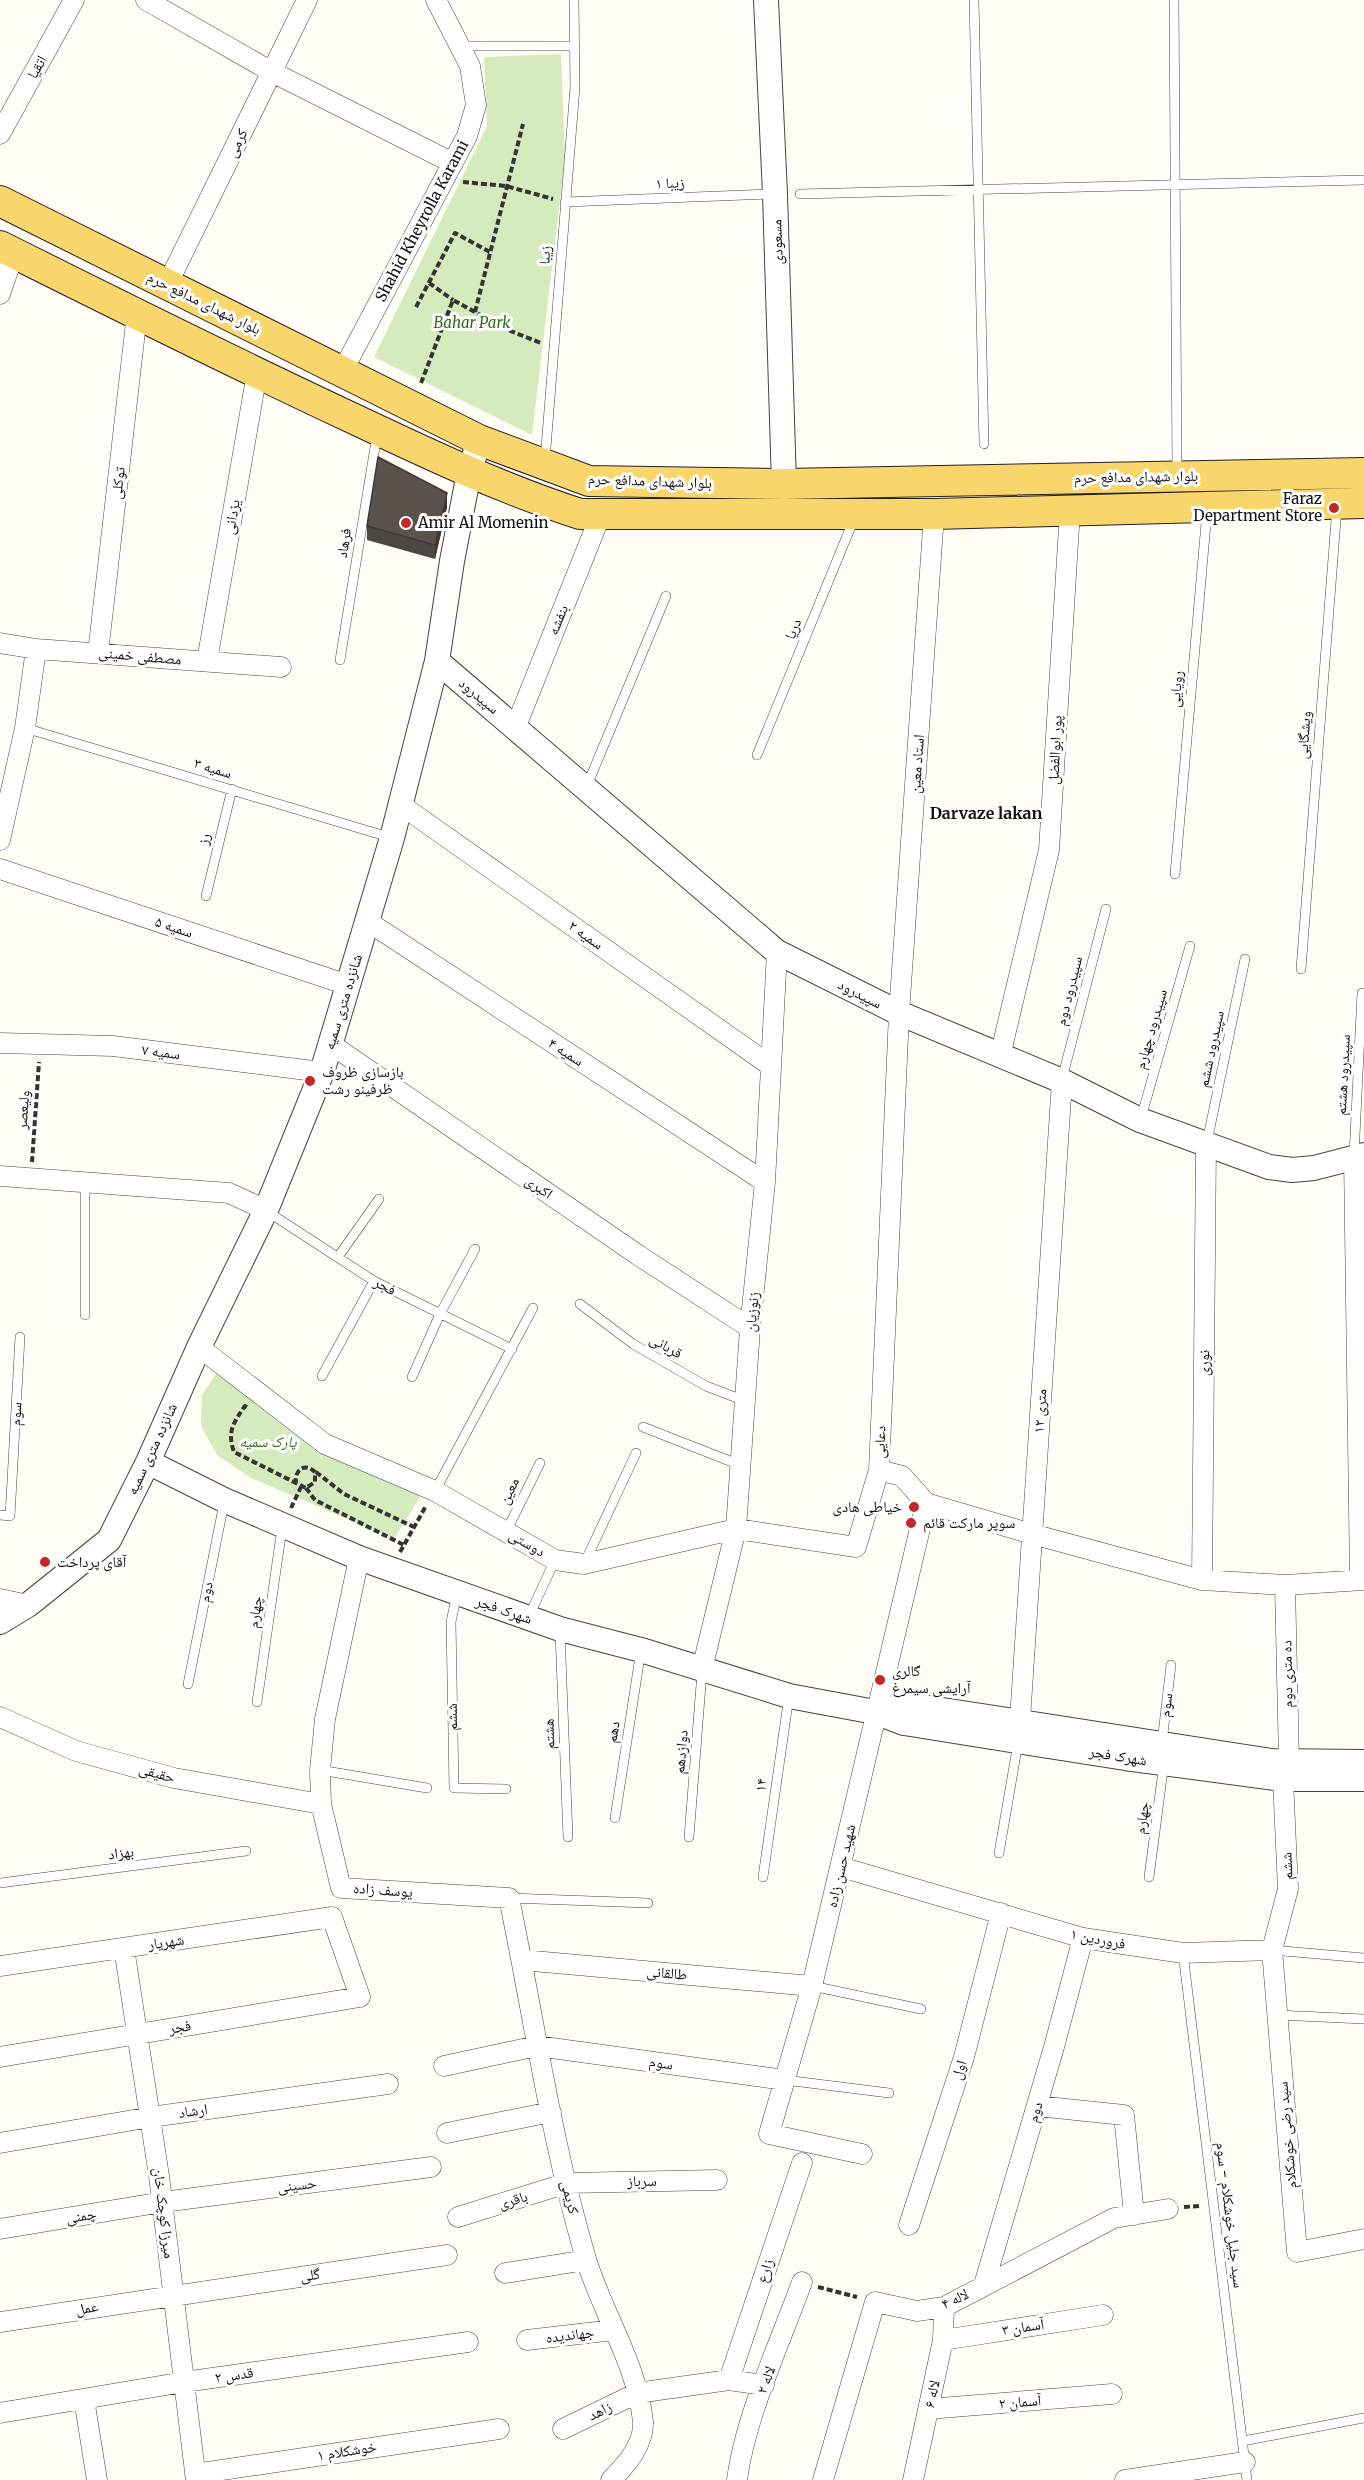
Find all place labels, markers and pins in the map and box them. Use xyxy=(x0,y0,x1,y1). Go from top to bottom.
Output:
place label: Faraz Department Store xyxy=(1193,489,1322,525)
marker: Faraz Department Store xyxy=(1327,501,1341,515)
place label: Amir Al Momenin xyxy=(417,513,549,532)
marker: Amir Al Momenin xyxy=(399,516,413,530)
place label: بازسازی ظروف ظرفینو رشت xyxy=(322,1062,404,1098)
marker: بازسازی ظروف ظرفینو رشت xyxy=(303,1074,317,1088)
place label: خیاطی هادی xyxy=(833,1497,902,1517)
marker: خیاطی هادی xyxy=(907,1500,921,1514)
place label: سوپر مارکت قائم xyxy=(923,1513,1015,1533)
marker: سوپر مارکت قائم xyxy=(904,1516,918,1530)
place label: آقای پرداخت xyxy=(57,1552,127,1572)
marker: آقای پرداخت xyxy=(38,1555,52,1569)
place label: گالری آرایشی سیمرغ xyxy=(892,1661,972,1698)
marker: گالری آرایشی سیمرغ xyxy=(873,1673,887,1687)

